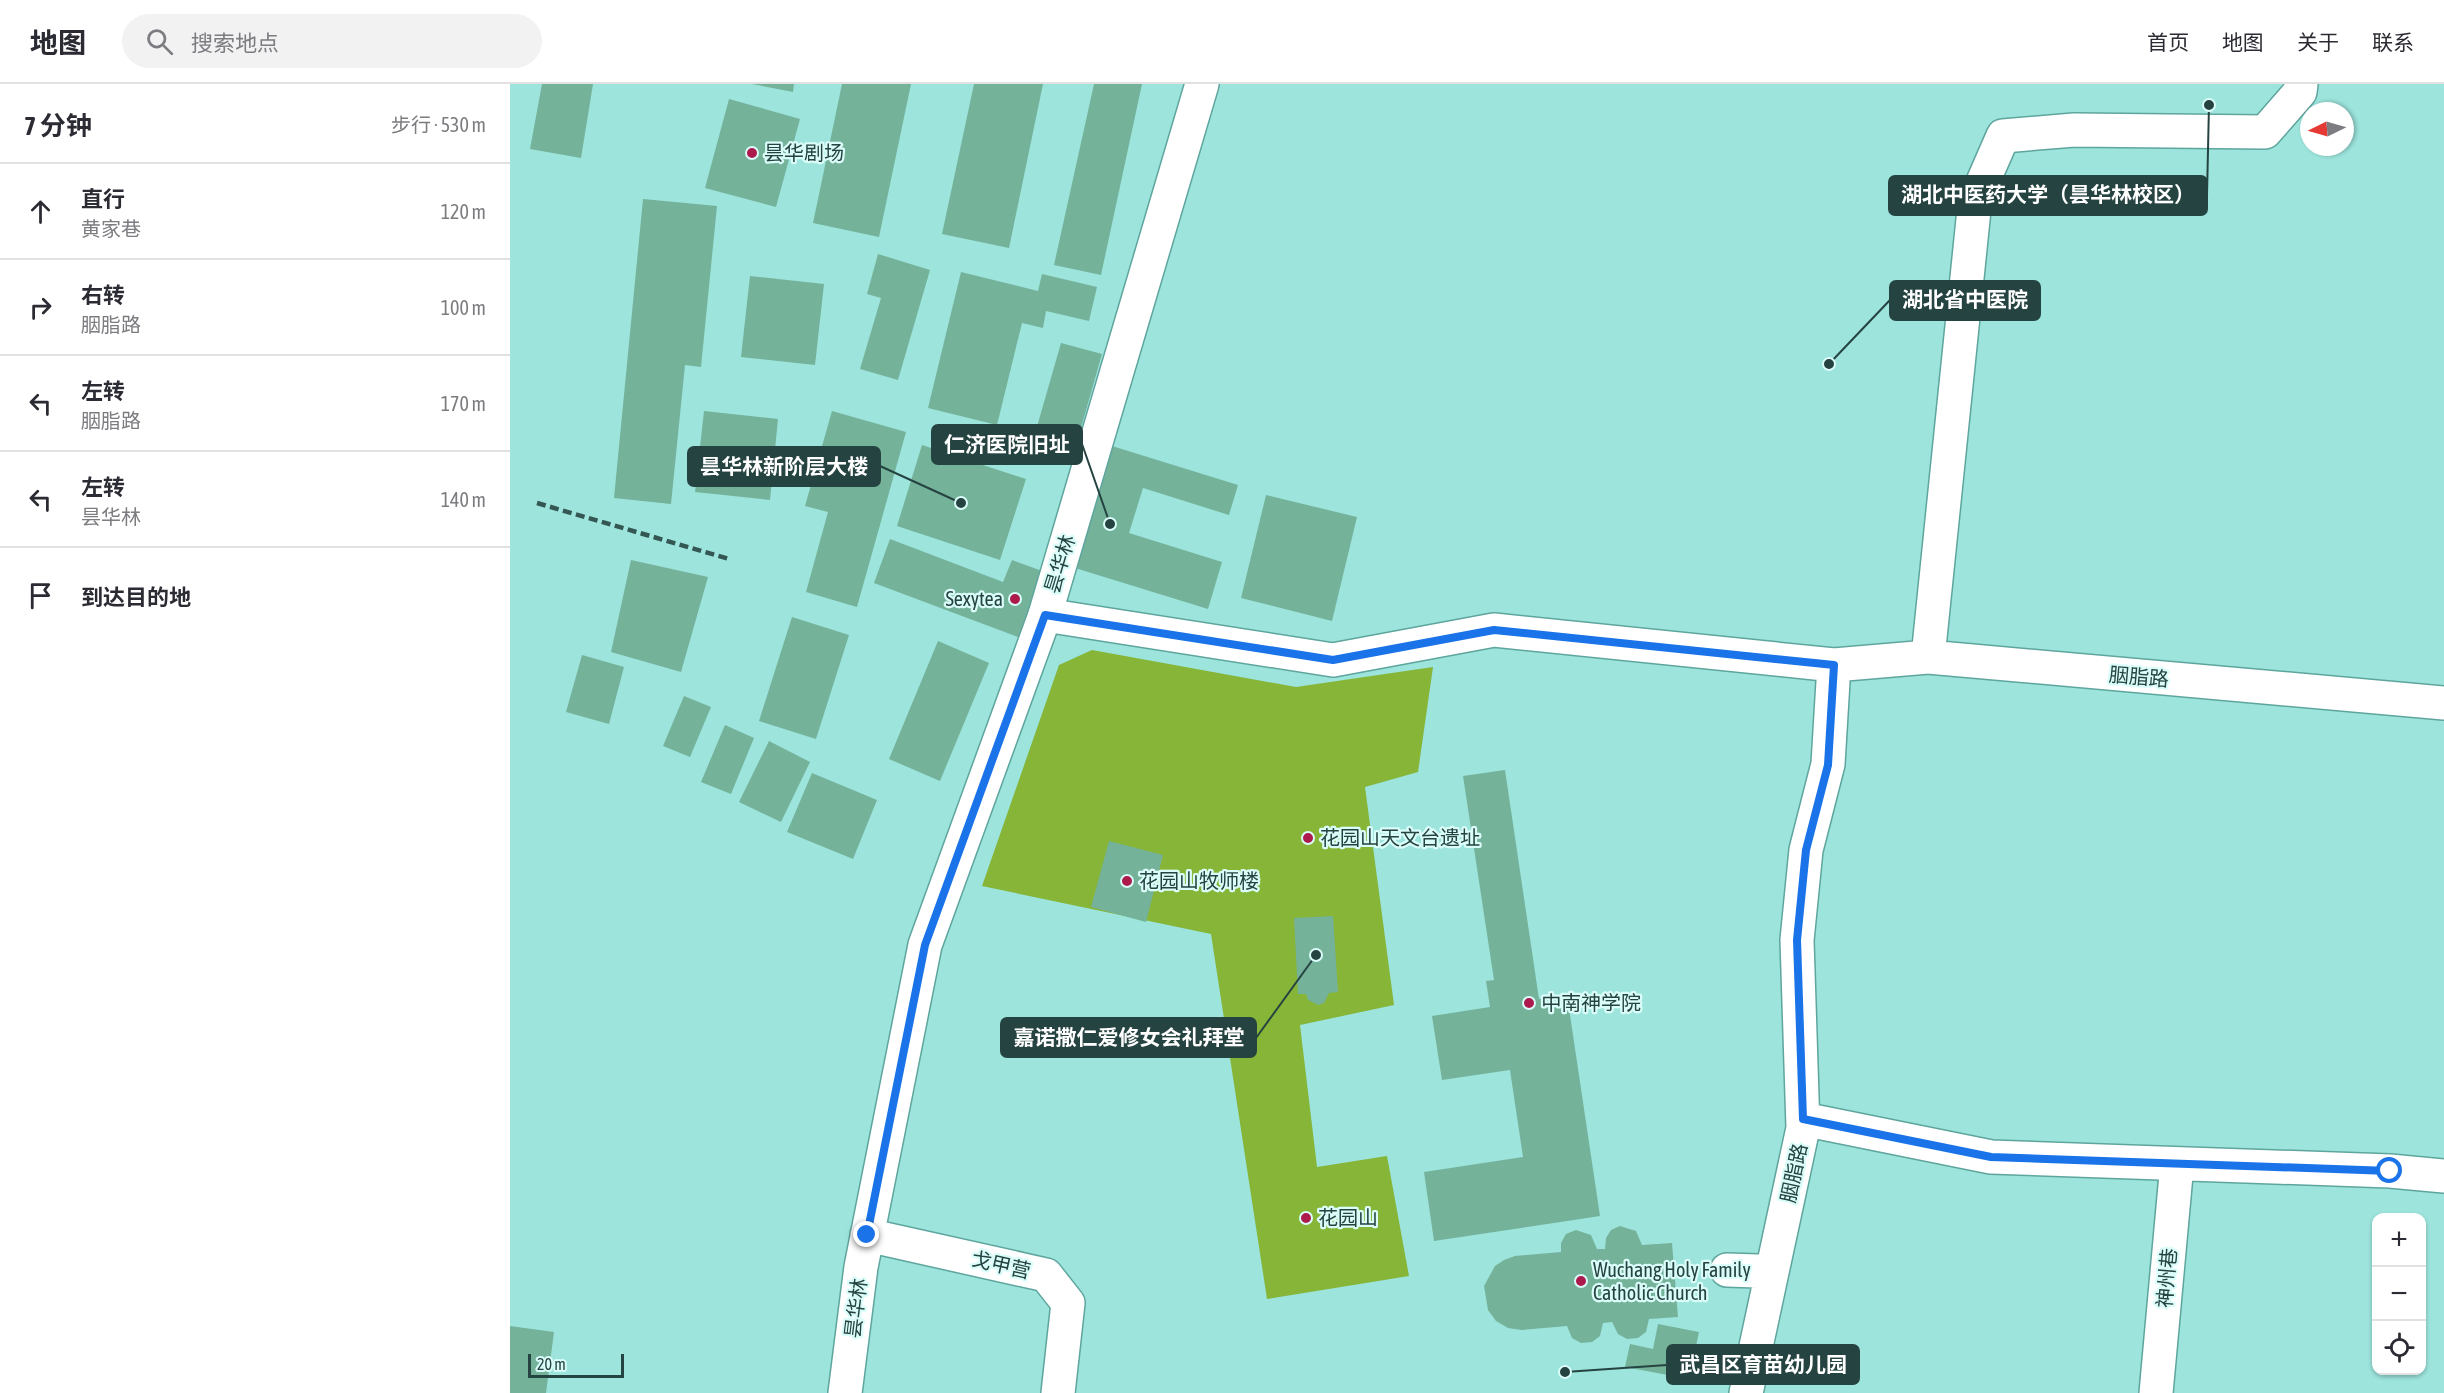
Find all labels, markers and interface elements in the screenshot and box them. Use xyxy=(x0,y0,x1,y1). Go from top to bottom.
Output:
search box xyxy=(122,14,542,68)
icon: search xyxy=(143,25,176,58)
text: 地图 xyxy=(30,27,86,59)
text: 搜索地点 xyxy=(191,30,279,56)
text: 首页 xyxy=(2147,30,2189,54)
text: 地图 xyxy=(2222,30,2264,54)
text: 关于 xyxy=(2297,30,2339,54)
text: 联系 xyxy=(2372,30,2414,54)
north arrow xyxy=(2300,102,2354,156)
text: 7 分钟 xyxy=(24,111,92,141)
text: 步行 · 530 m xyxy=(391,113,486,136)
place label: 昙华剧场 xyxy=(764,141,844,164)
marker: 昙华剧场 xyxy=(745,146,759,160)
callout: 湖北中医药大学（昙华林校区） xyxy=(1889,176,2207,215)
text: 湖北中医药大学（昙华林校区） xyxy=(1901,182,2195,206)
text: 直行 xyxy=(81,186,125,212)
icon: ahead xyxy=(24,195,57,228)
text: 120 m xyxy=(441,200,486,223)
text: 黄家巷 xyxy=(81,217,141,240)
callout: 湖北省中医院 xyxy=(1890,281,2040,320)
text: 右转 xyxy=(81,282,125,308)
text: 湖北省中医院 xyxy=(1902,287,2028,311)
icon: right xyxy=(24,291,57,324)
text: 100 m xyxy=(441,296,486,319)
text: 胭脂路 xyxy=(81,313,141,336)
text: 左转 xyxy=(81,378,125,404)
icon: left xyxy=(24,387,57,420)
text: 170 m xyxy=(441,392,486,415)
text: 胭脂路 xyxy=(81,409,141,432)
callout: 仁济医院旧址 xyxy=(932,425,1082,464)
text: 仁济医院旧址 xyxy=(944,432,1070,456)
callout: 昙华林新阶层大楼 xyxy=(688,447,880,486)
text: 昙华林新阶层大楼 xyxy=(700,454,868,478)
text: 左转 xyxy=(81,474,125,500)
icon: left xyxy=(24,483,57,516)
text: 140 m xyxy=(441,488,486,511)
text: 昙华林 xyxy=(81,505,141,528)
street label: 昙华林 xyxy=(1040,532,1079,596)
icon: arrive xyxy=(24,579,57,612)
text: 到达目的地 xyxy=(81,584,191,610)
place label: Sexytea xyxy=(945,587,1003,610)
marker: Sexytea xyxy=(1008,592,1022,606)
street label: 胭脂路 xyxy=(2108,662,2170,691)
place label: 花园山天文台遗址 xyxy=(1320,826,1480,849)
marker: 花园山天文台遗址 xyxy=(1301,831,1315,845)
place label: 花园山牧师楼 xyxy=(1139,869,1259,892)
marker: 花园山牧师楼 xyxy=(1120,874,1134,888)
place label: 中南神学院 xyxy=(1541,991,1641,1014)
marker: 中南神学院 xyxy=(1522,996,1536,1010)
callout: 嘉诺撒仁爱修女会礼拜堂 xyxy=(1001,1018,1256,1057)
text: 嘉诺撒仁爱修女会礼拜堂 xyxy=(1014,1025,1245,1049)
street label: 胭脂路 xyxy=(1776,1141,1811,1205)
route start xyxy=(2376,1157,2402,1183)
place label: 花园山 xyxy=(1318,1206,1378,1229)
marker: 花园山 xyxy=(1299,1211,1313,1225)
map controls xyxy=(2372,1213,2426,1375)
button: + xyxy=(2372,1213,2426,1267)
route end xyxy=(853,1221,879,1247)
street label: 戈甲营 xyxy=(969,1247,1033,1282)
street label: 神州巷 xyxy=(2152,1247,2181,1309)
place label: Wuchang Holy Family Catholic Church xyxy=(1593,1258,1751,1304)
button: − xyxy=(2372,1267,2426,1321)
marker: Wuchang Holy Family Catholic Church xyxy=(1574,1274,1588,1288)
street label: 昙华林 xyxy=(840,1277,871,1339)
button: locate xyxy=(2372,1321,2426,1375)
callout: 武昌区育苗幼儿园 xyxy=(1667,1345,1859,1384)
scale bar xyxy=(528,1351,624,1378)
text: 武昌区育苗幼儿园 xyxy=(1679,1352,1847,1376)
text: 20 m xyxy=(537,1355,566,1373)

